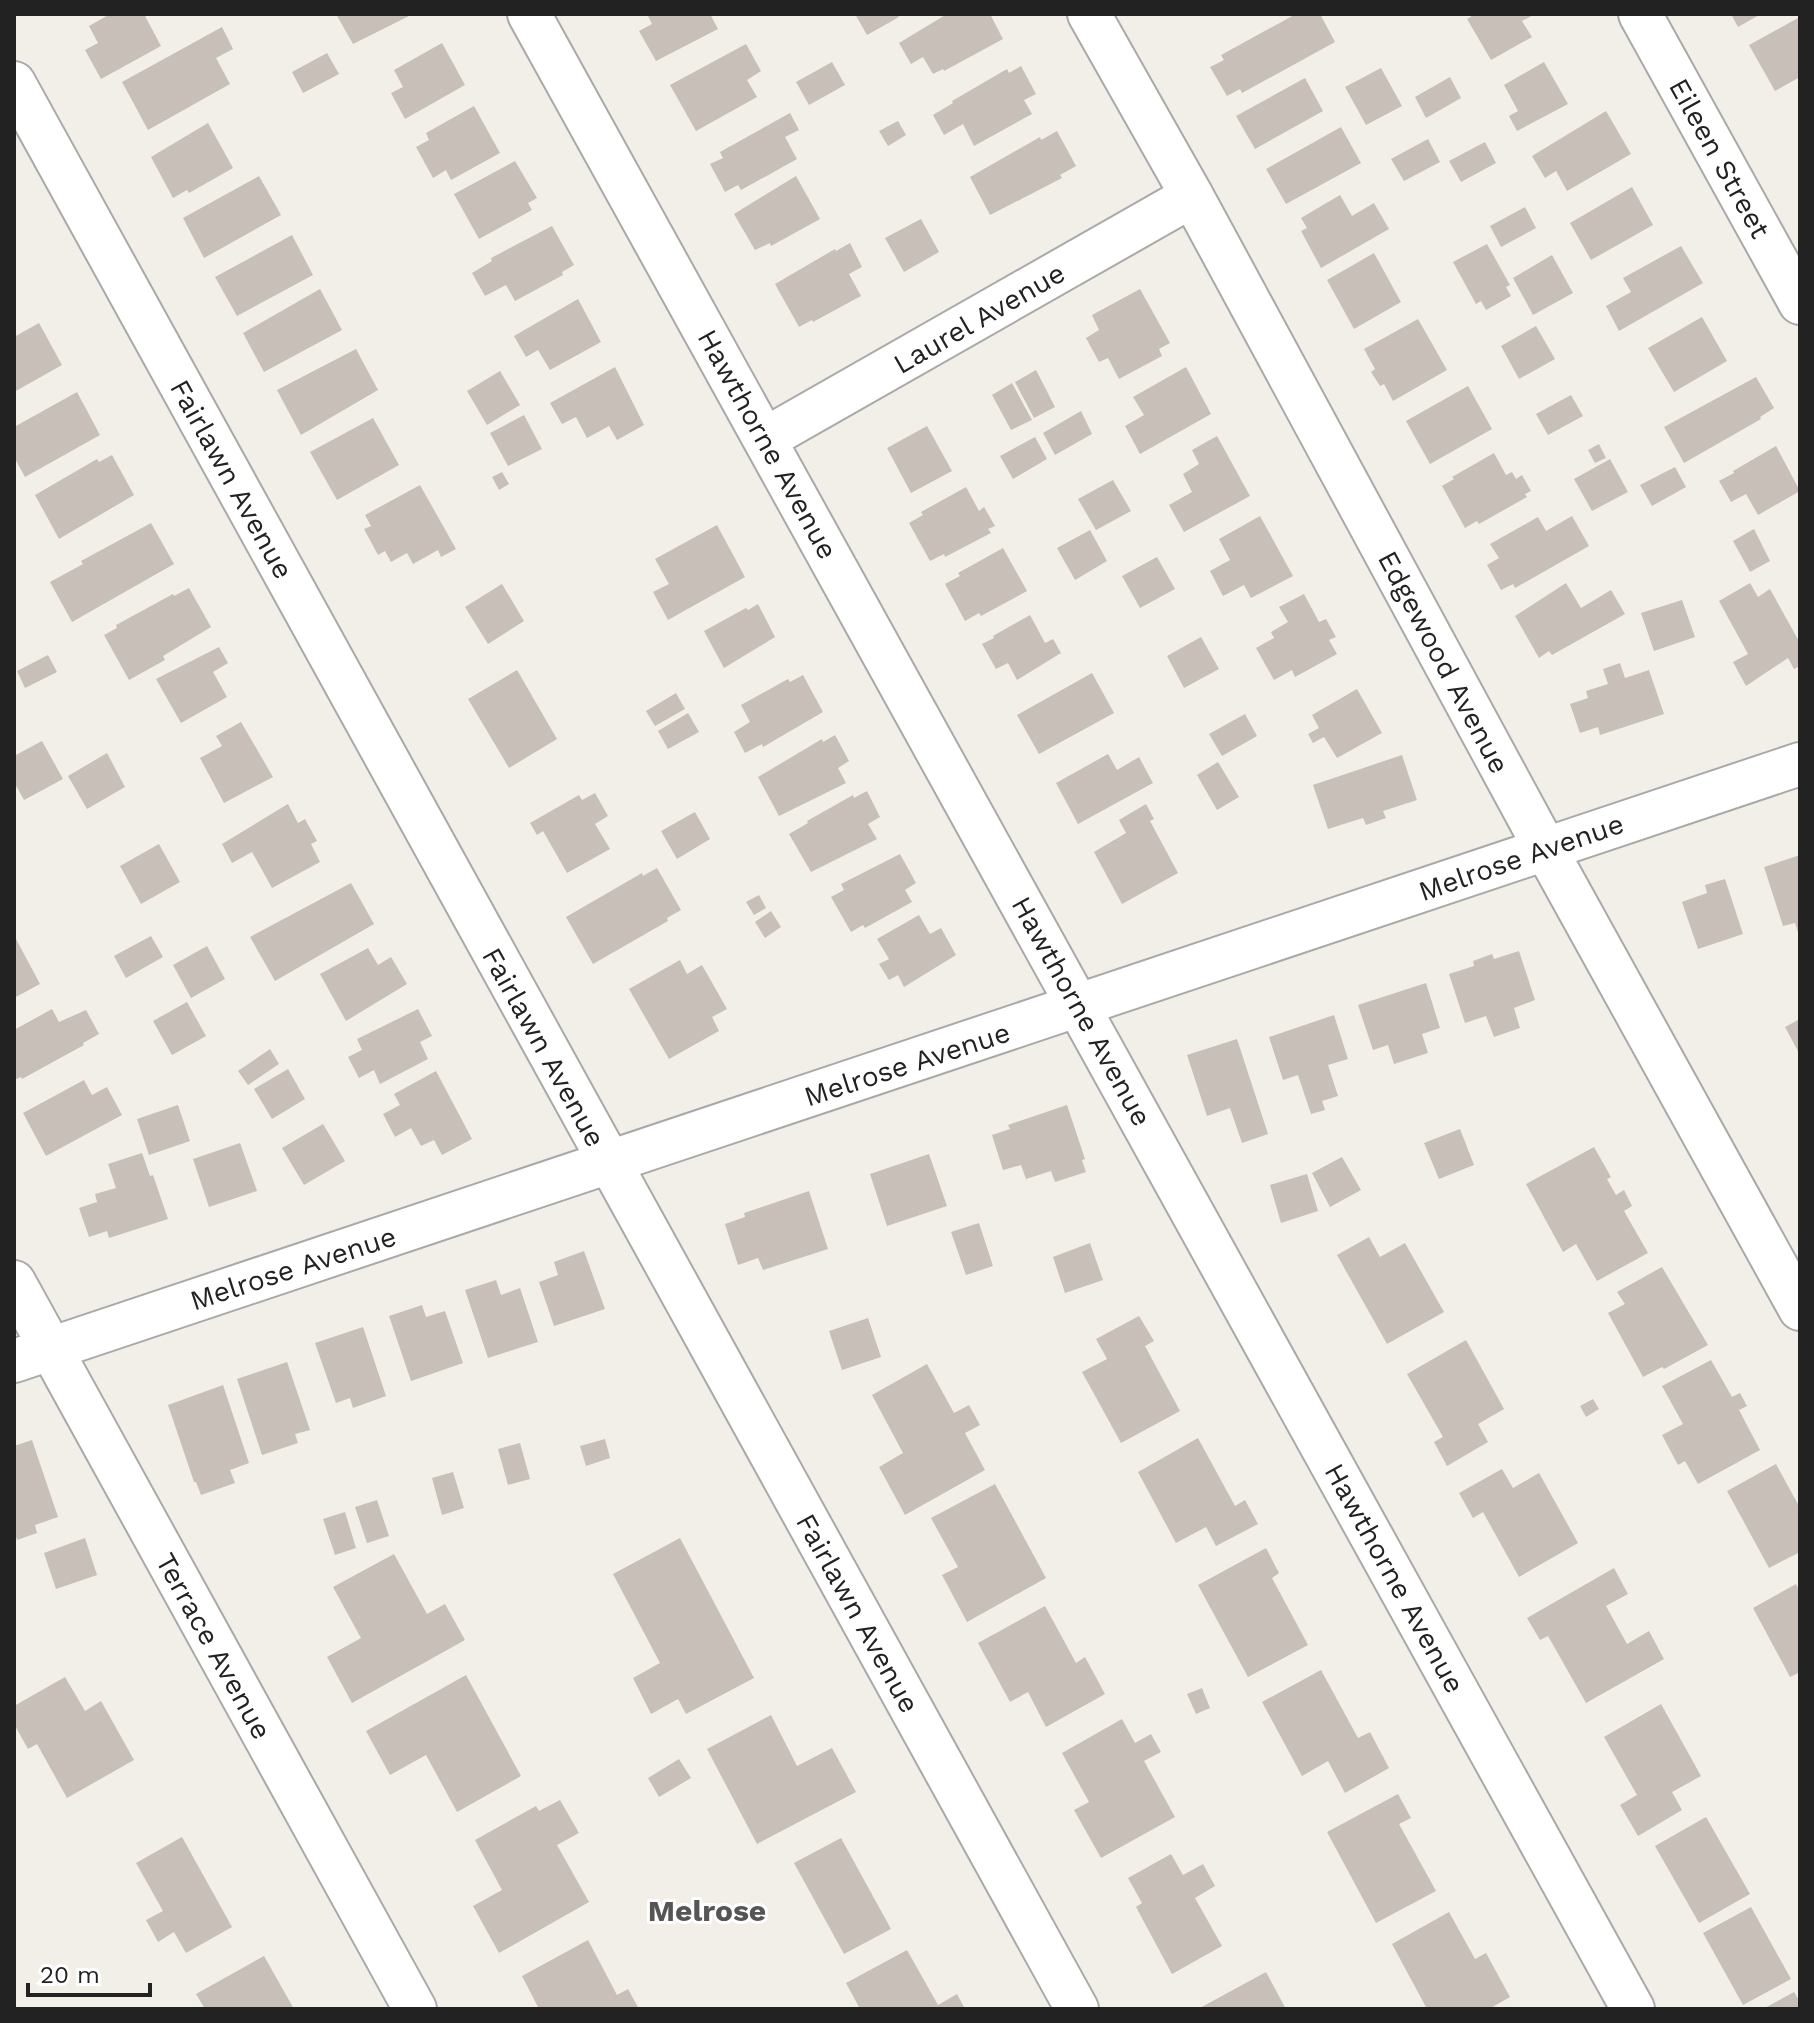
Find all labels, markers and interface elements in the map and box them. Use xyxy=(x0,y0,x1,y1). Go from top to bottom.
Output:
street label: Eileen Street xyxy=(1662,73,1777,244)
street label: Laurel Avenue xyxy=(888,256,1071,381)
street label: Hawthorne Avenue xyxy=(691,324,844,565)
street label: Fairlawn Avenue xyxy=(163,374,300,585)
street label: Edgewood Avenue xyxy=(1371,545,1516,779)
street label: Melrose Avenue xyxy=(1414,807,1628,908)
street label: Hawthorne Avenue xyxy=(1005,891,1158,1132)
street label: Fairlawn Avenue xyxy=(475,942,612,1153)
street label: Melrose Avenue xyxy=(800,1016,1014,1113)
street label: Melrose Avenue xyxy=(186,1220,400,1317)
street label: Hawthorne Avenue xyxy=(1318,1458,1471,1699)
street label: Fairlawn Avenue xyxy=(789,1508,926,1719)
street label: Terrace Avenue xyxy=(149,1547,278,1745)
district label: Melrose xyxy=(648,1893,766,1928)
scale bar xyxy=(28,1947,150,1997)
text: 20 m xyxy=(40,1961,100,1989)

